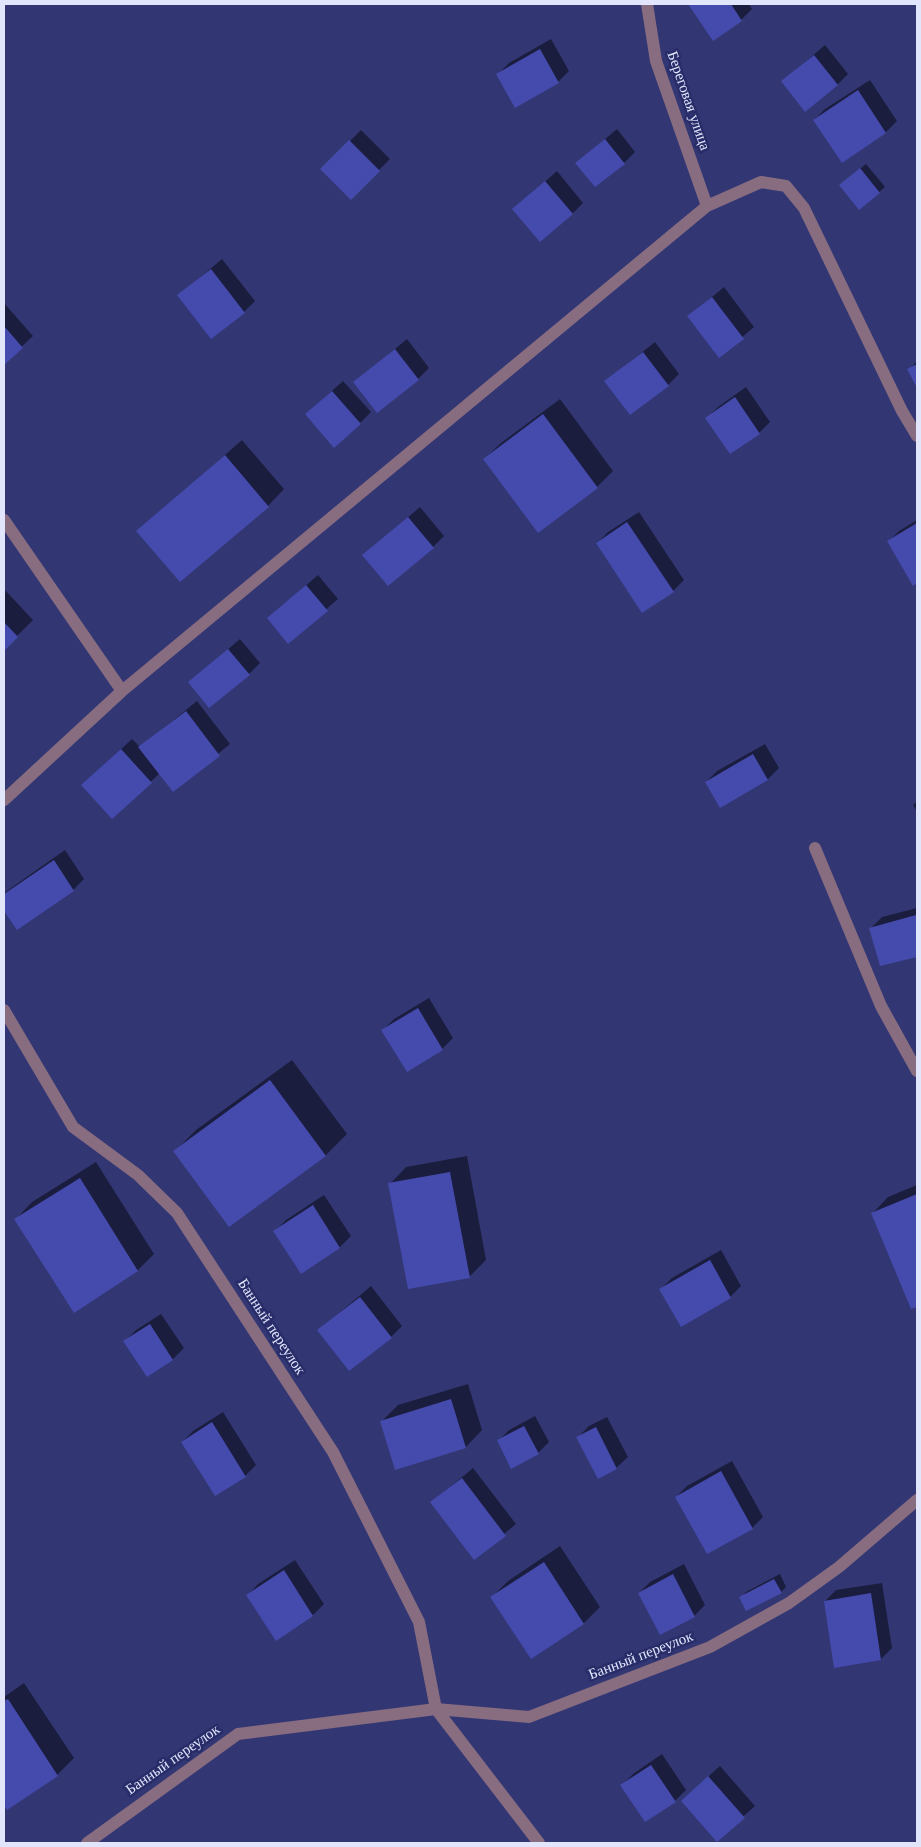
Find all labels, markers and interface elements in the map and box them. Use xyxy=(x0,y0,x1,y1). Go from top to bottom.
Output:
street label: Береговая улица xyxy=(663,49,713,153)
street label: Банный переулок xyxy=(233,1276,309,1378)
street label: Банный переулок xyxy=(586,1628,696,1684)
street label: Банный переулок xyxy=(122,1721,224,1799)

